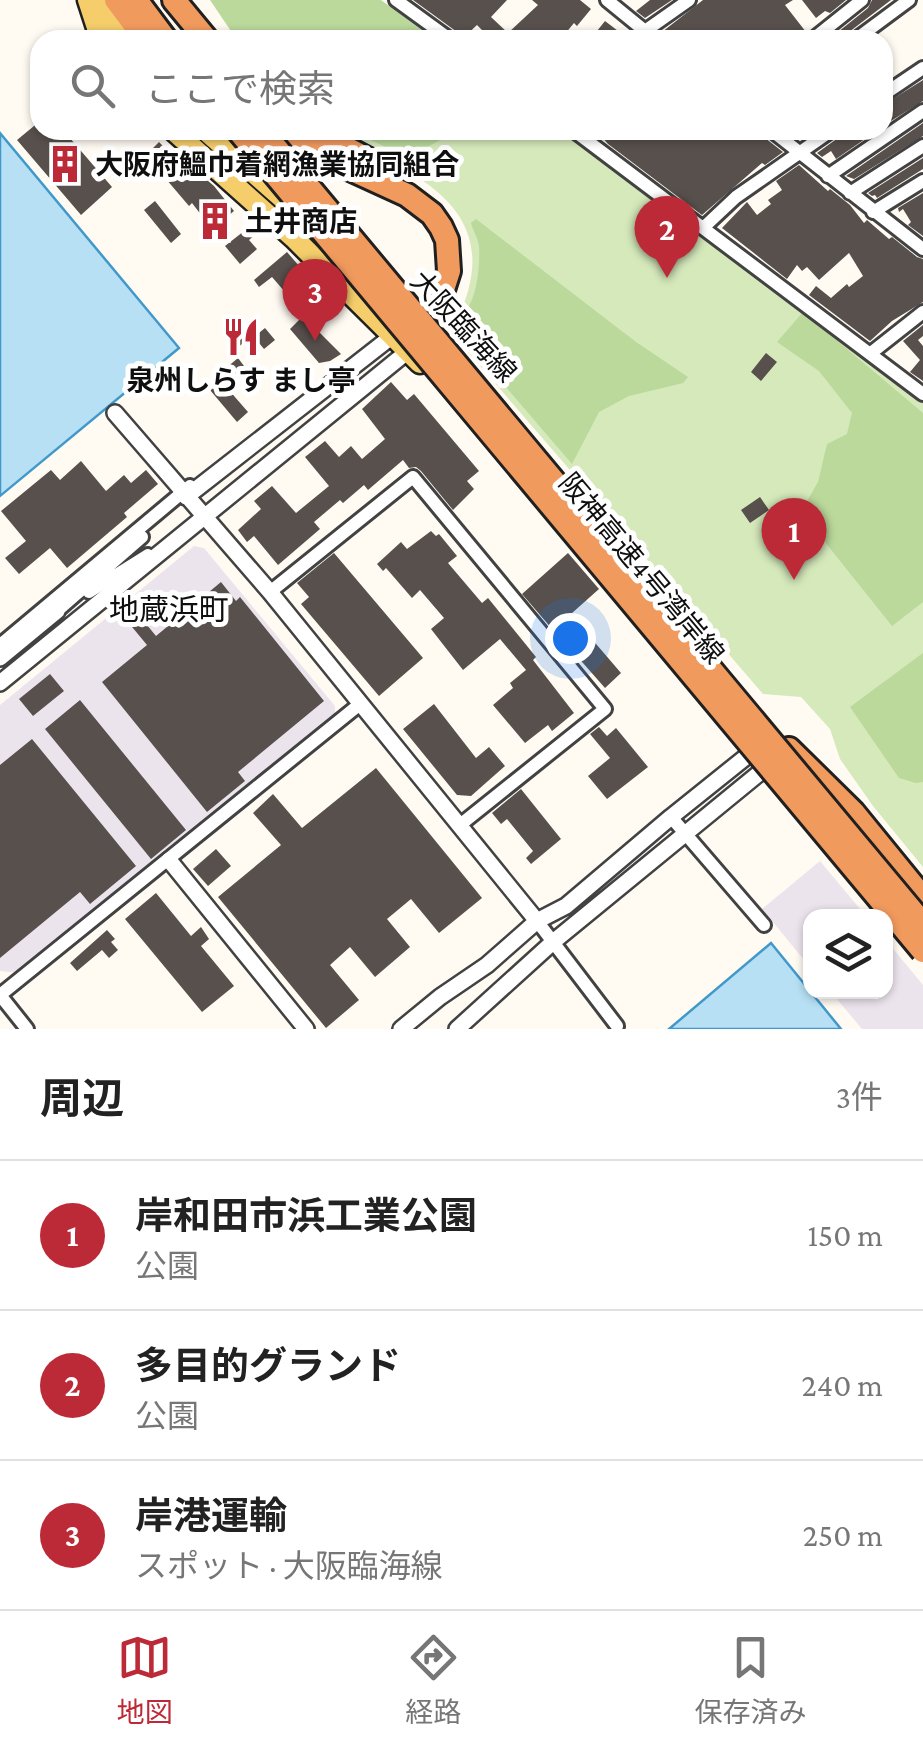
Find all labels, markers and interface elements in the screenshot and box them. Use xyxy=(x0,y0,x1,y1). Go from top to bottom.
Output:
search box xyxy=(30,30,893,140)
icon: search xyxy=(65,58,120,113)
text: ここで検索 xyxy=(145,68,335,110)
building icon: 大阪府鰮巾着網漁業協同組合 xyxy=(44,143,86,185)
place label: 大阪府鰮巾着網漁業協同組合 xyxy=(95,149,459,180)
pin: 2 xyxy=(634,196,700,278)
building icon: 土井商店 xyxy=(194,200,236,242)
place label: 土井商店 xyxy=(245,206,357,237)
pin: 3 xyxy=(282,258,348,341)
street label: 大阪臨海線 xyxy=(405,265,523,388)
restaurant icon: 泉州しらす まし亭 xyxy=(220,316,262,358)
place label: 泉州しらす まし亭 xyxy=(127,365,355,396)
street label: 阪神高速4号湾岸線 xyxy=(553,467,730,670)
pin: 1 xyxy=(762,498,826,580)
district label: 地蔵浜町 xyxy=(109,593,229,626)
your location xyxy=(545,613,596,664)
map controls xyxy=(803,909,893,999)
button: layers xyxy=(803,909,893,999)
text: 周辺 xyxy=(40,1075,124,1122)
text: 3件 xyxy=(836,1079,883,1115)
text: 岸和田市浜工業公園 xyxy=(135,1195,477,1237)
text: 1 xyxy=(67,1217,78,1253)
text: 150 m xyxy=(807,1217,883,1253)
text: 公園 xyxy=(135,1248,199,1284)
text: 多目的グランド xyxy=(135,1345,401,1387)
text: 2 xyxy=(64,1367,81,1403)
text: 240 m xyxy=(802,1367,883,1403)
text: 公園 xyxy=(135,1398,199,1434)
text: 岸港運輸 xyxy=(135,1495,287,1537)
text: 3 xyxy=(65,1517,80,1553)
text: 250 m xyxy=(803,1517,883,1553)
text: スポット · 大阪臨海線 xyxy=(135,1548,443,1584)
tab: 地図 xyxy=(116,1630,173,1730)
tab: 経路 xyxy=(405,1630,462,1730)
tab: 保存済み xyxy=(694,1630,807,1730)

